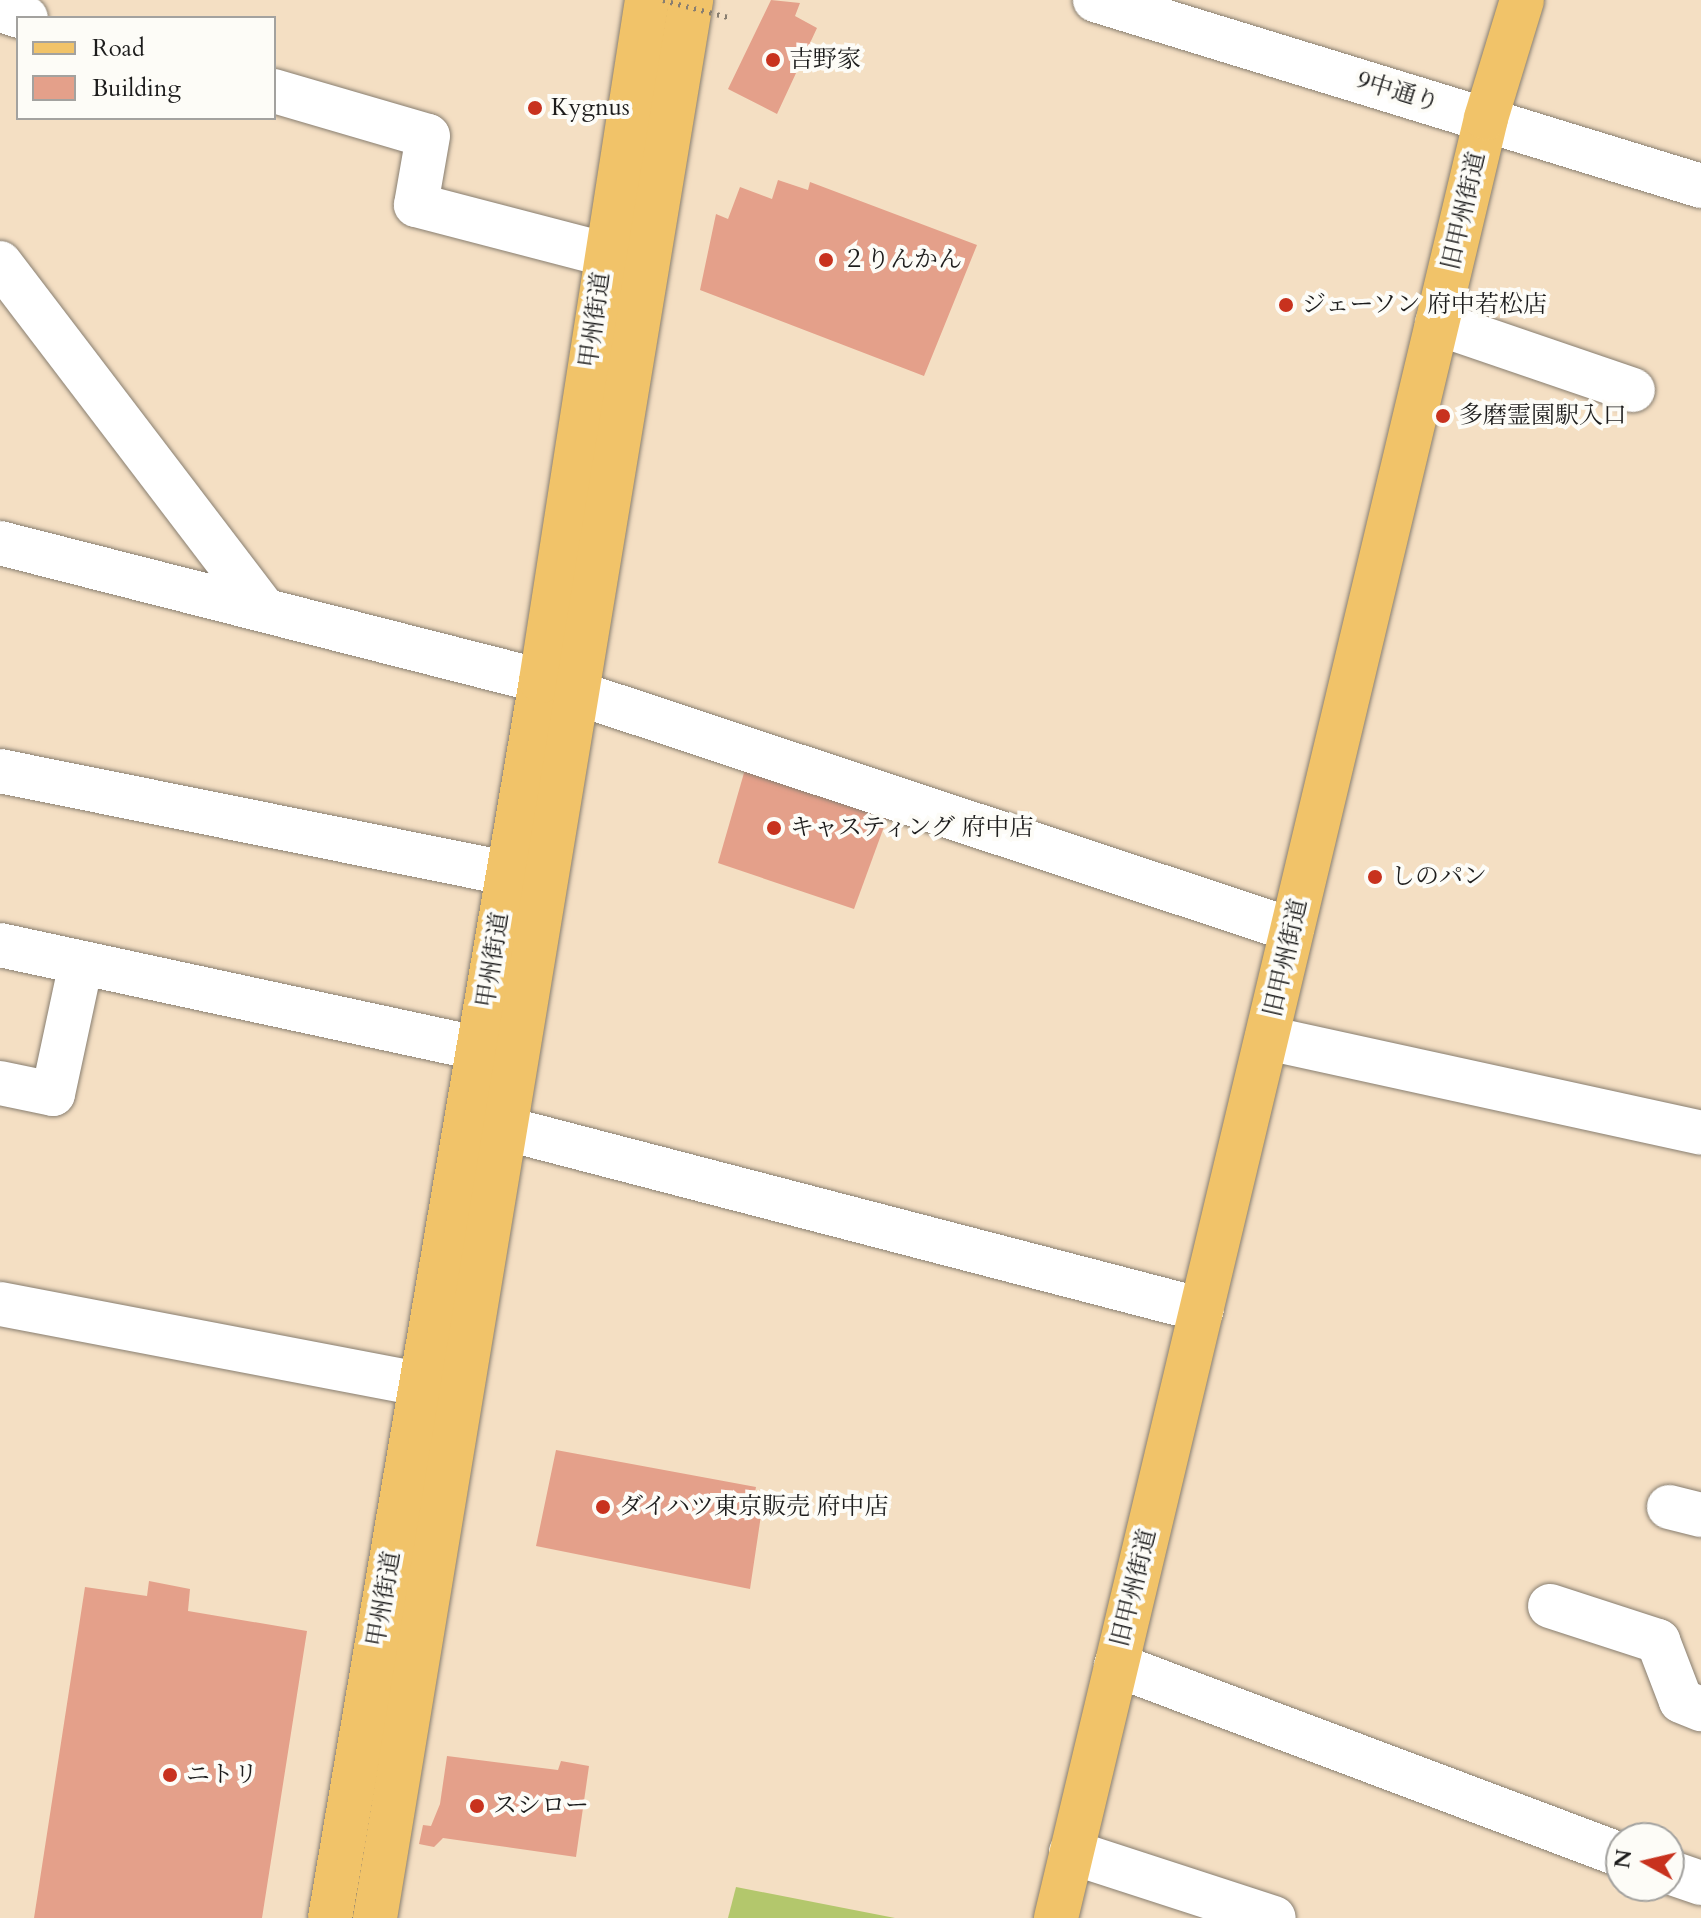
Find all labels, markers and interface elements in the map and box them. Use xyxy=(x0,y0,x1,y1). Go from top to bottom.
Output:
legend xyxy=(16,16,276,120)
text: Road xyxy=(92,32,145,65)
place label: 吉野家 xyxy=(789,46,861,74)
marker: 吉野家 xyxy=(764,51,782,69)
street label: 9中通り xyxy=(1353,66,1443,118)
text: Building xyxy=(92,72,181,105)
place label: Kygnus xyxy=(551,94,630,122)
marker: Kygnus xyxy=(526,99,544,117)
street label: 旧甲州街道 xyxy=(1436,149,1492,273)
place label: ２りんかん xyxy=(842,246,962,274)
marker: ２りんかん xyxy=(817,251,835,269)
street label: 甲州街道 xyxy=(574,270,616,370)
place label: ジェーソン 府中若松店 xyxy=(1302,291,1548,319)
marker: ジェーソン 府中若松店 xyxy=(1277,296,1295,314)
place label: 多磨霊園駅入口 xyxy=(1459,402,1627,430)
marker: 多磨霊園駅入口 xyxy=(1434,407,1452,425)
place label: キャスティング 府中店 xyxy=(790,814,1036,842)
marker: キャスティング 府中店 xyxy=(765,819,783,837)
place label: しのパン xyxy=(1391,863,1487,891)
marker: しのパン xyxy=(1366,868,1384,886)
street label: 旧甲州街道 xyxy=(1258,896,1314,1020)
street label: 甲州街道 xyxy=(471,910,515,1010)
place label: ダイハツ東京販売 府中店 xyxy=(619,1493,889,1521)
marker: ダイハツ東京販売 府中店 xyxy=(594,1498,612,1516)
street label: 旧甲州街道 xyxy=(1106,1526,1162,1650)
street label: 甲州街道 xyxy=(361,1549,407,1649)
place label: ニトリ xyxy=(186,1761,258,1789)
marker: ニトリ xyxy=(161,1766,179,1784)
place label: スシロー xyxy=(493,1792,589,1820)
marker: スシロー xyxy=(468,1797,486,1815)
north arrow xyxy=(1605,1822,1685,1902)
text: N xyxy=(1607,1847,1639,1870)

